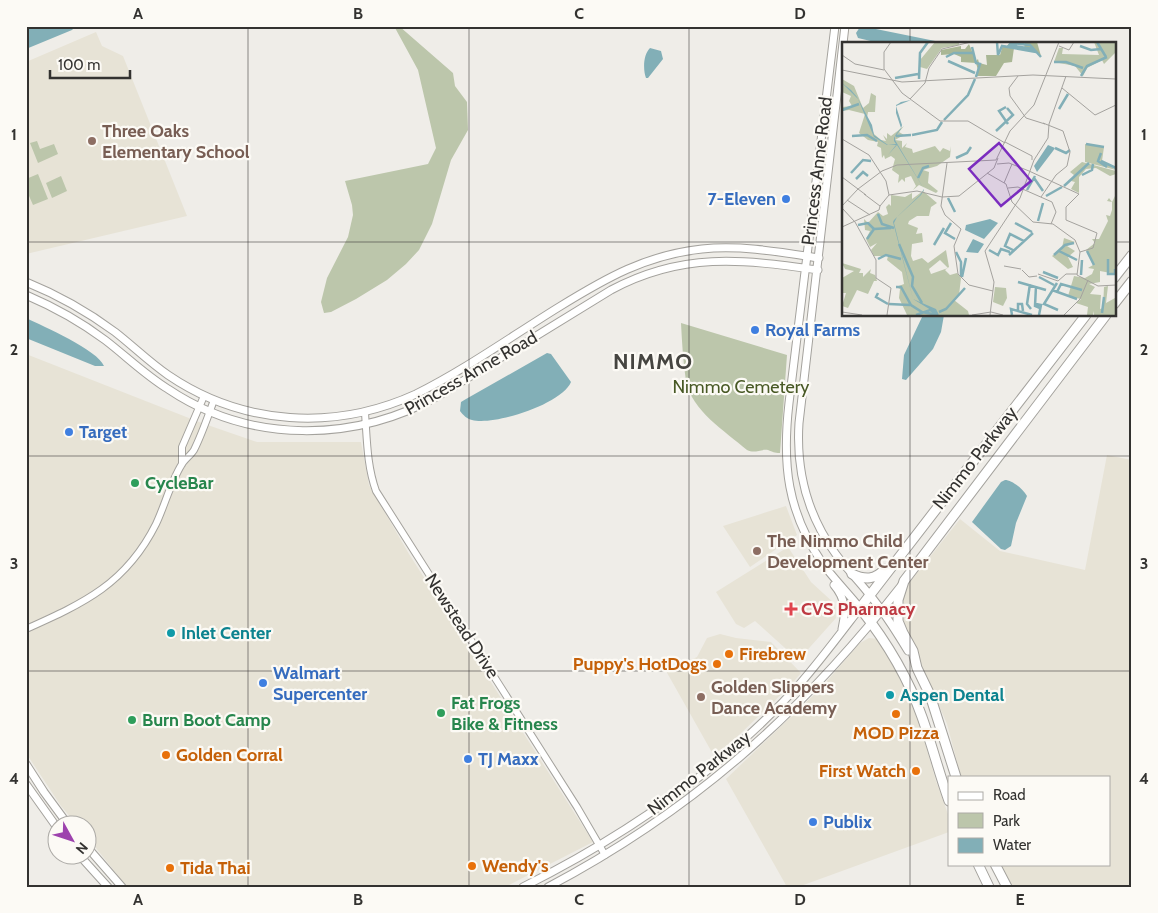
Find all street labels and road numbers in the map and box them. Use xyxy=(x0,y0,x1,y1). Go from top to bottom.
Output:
street label: Princess Anne Road xyxy=(797,95,837,247)
street label: Princess Anne Road xyxy=(401,326,541,420)
street label: Nimmo Parkway xyxy=(928,402,1022,514)
street label: Newstead Drive xyxy=(420,570,504,682)
street label: Nimmo Parkway xyxy=(643,726,755,820)

